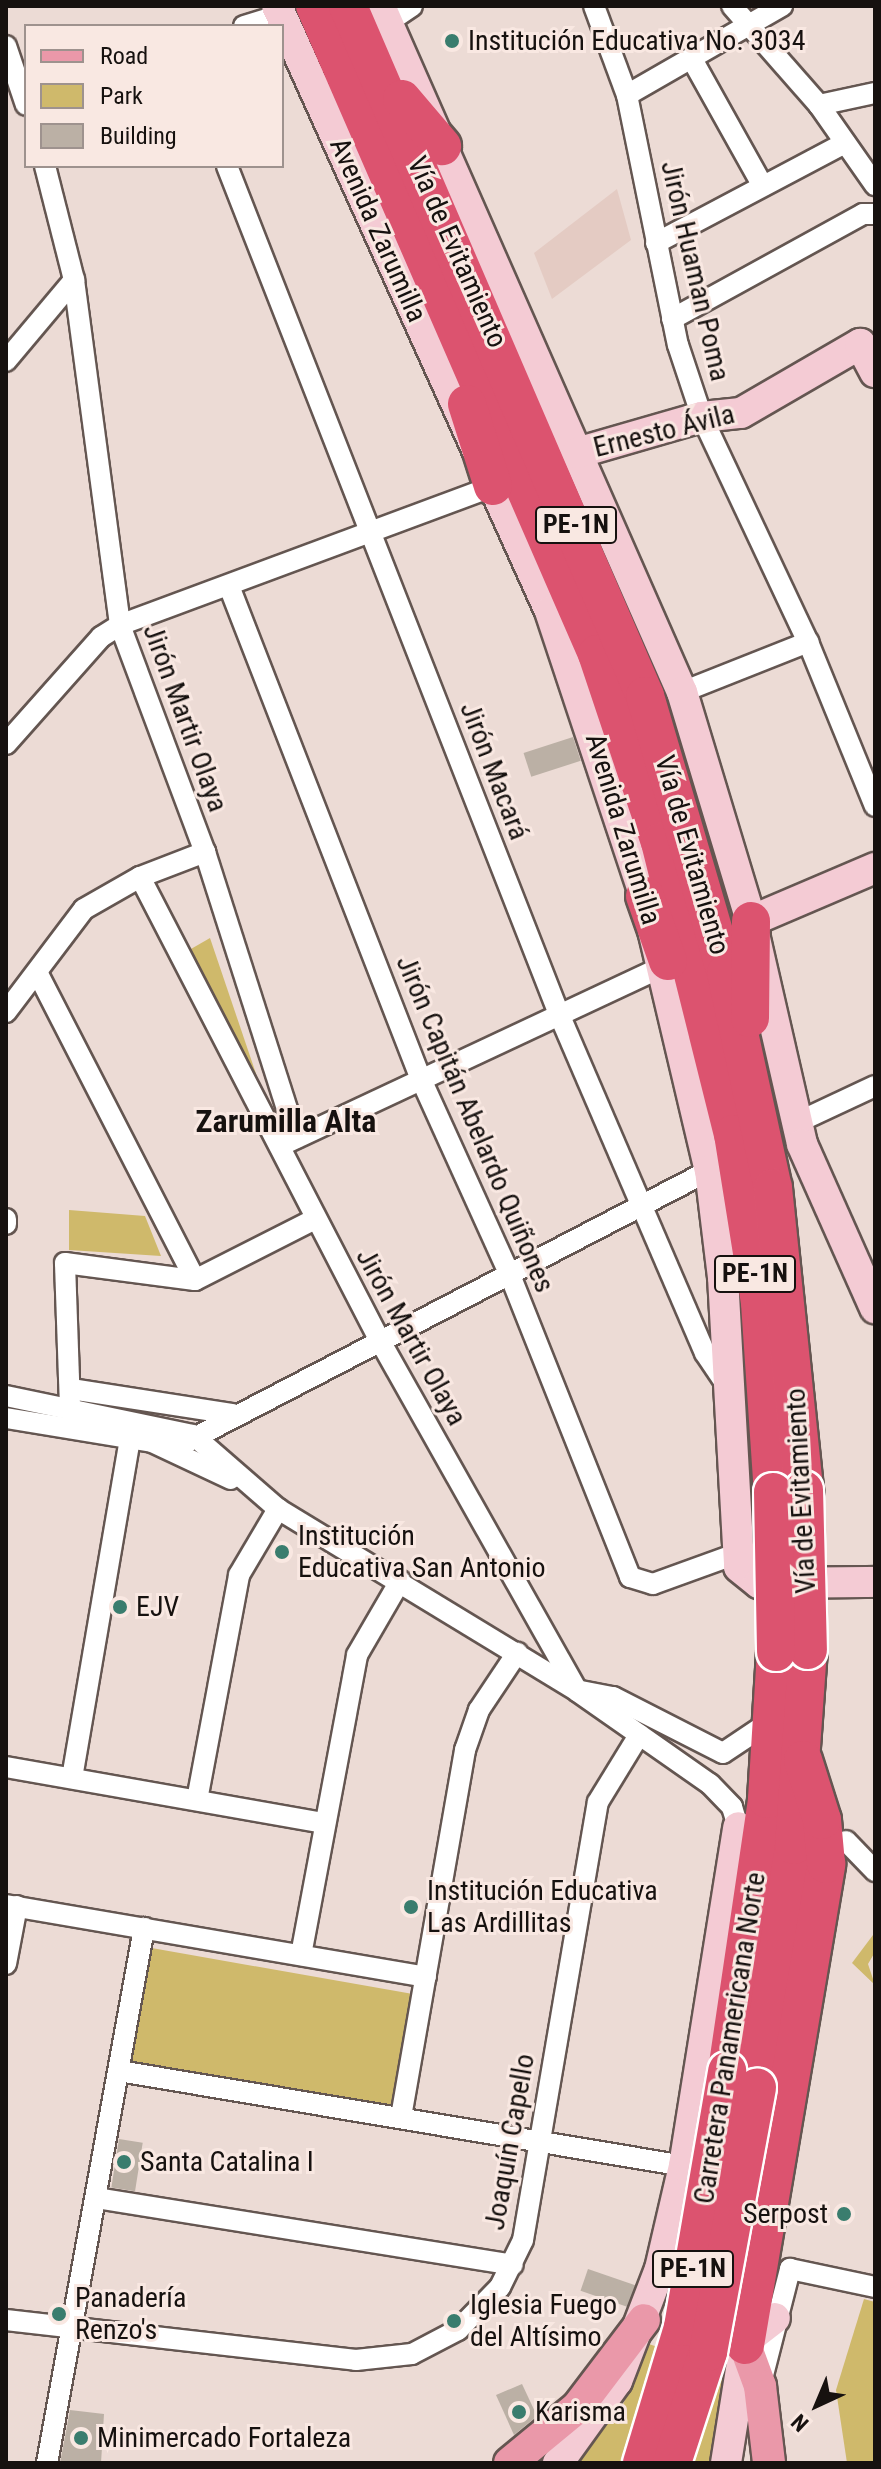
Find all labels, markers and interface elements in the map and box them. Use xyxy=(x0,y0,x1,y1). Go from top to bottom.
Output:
legend xyxy=(24,24,284,168)
place label: Institución Educativa No. 3034 xyxy=(468,24,806,58)
marker: Institución Educativa No. 3034 xyxy=(443,32,461,50)
text: Road xyxy=(100,42,148,70)
text: Park xyxy=(100,82,143,110)
text: Building xyxy=(100,122,177,150)
street label: Avenida Zarumilla xyxy=(322,133,434,327)
street label: Vía de Evitamiento xyxy=(400,151,514,353)
street label: Jirón Huaman Poma xyxy=(653,158,737,384)
street label: Ernesto Ávila xyxy=(590,397,738,465)
road number: PE-1N xyxy=(534,503,618,547)
street label: Jirón Martir Olaya xyxy=(136,620,234,816)
street label: Jirón Macará xyxy=(452,697,536,845)
street label: Avenida Zarumilla xyxy=(578,729,668,929)
street label: Vía de Evitamiento xyxy=(648,752,736,958)
street label: Jirón Capitán Abelardo Quiñones xyxy=(389,950,561,1298)
district label: Zarumilla Alta xyxy=(196,1102,376,1140)
street label: Jirón Martir Olaya xyxy=(349,1243,473,1431)
road number: PE-1N xyxy=(713,1252,797,1296)
street label: Vía de Evitamiento xyxy=(779,1388,823,1594)
place label: Institución Educativa San Antonio xyxy=(298,1519,545,1585)
marker: Institución Educativa San Antonio xyxy=(273,1543,291,1561)
place label: EJV xyxy=(136,1590,179,1624)
marker: EJV xyxy=(111,1598,129,1616)
street label: Carretera Panamericana Norte xyxy=(687,1870,773,2206)
place label: Institución Educativa Las Ardillitas xyxy=(427,1874,658,1940)
marker: Institución Educativa Las Ardillitas xyxy=(402,1898,420,1916)
street label: Joaquín Capello xyxy=(478,2051,542,2233)
place label: Santa Catalina I xyxy=(140,2145,314,2179)
marker: Santa Catalina I xyxy=(115,2153,133,2171)
place label: Serpost xyxy=(743,2197,828,2231)
marker: Serpost xyxy=(835,2205,853,2223)
road number: PE-1N xyxy=(651,2247,735,2291)
place label: Panadería Renzo's xyxy=(75,2281,186,2347)
place label: Iglesia Fuego del Altísimo xyxy=(470,2288,617,2354)
marker: Panadería Renzo's xyxy=(50,2305,68,2323)
marker: Iglesia Fuego del Altísimo xyxy=(445,2312,463,2330)
north arrow xyxy=(777,2365,857,2445)
place label: Karisma xyxy=(535,2395,626,2429)
marker: Karisma xyxy=(510,2403,528,2421)
text: N xyxy=(786,2409,814,2436)
place label: Minimercado Fortaleza xyxy=(97,2421,351,2455)
marker: Minimercado Fortaleza xyxy=(72,2429,90,2447)

